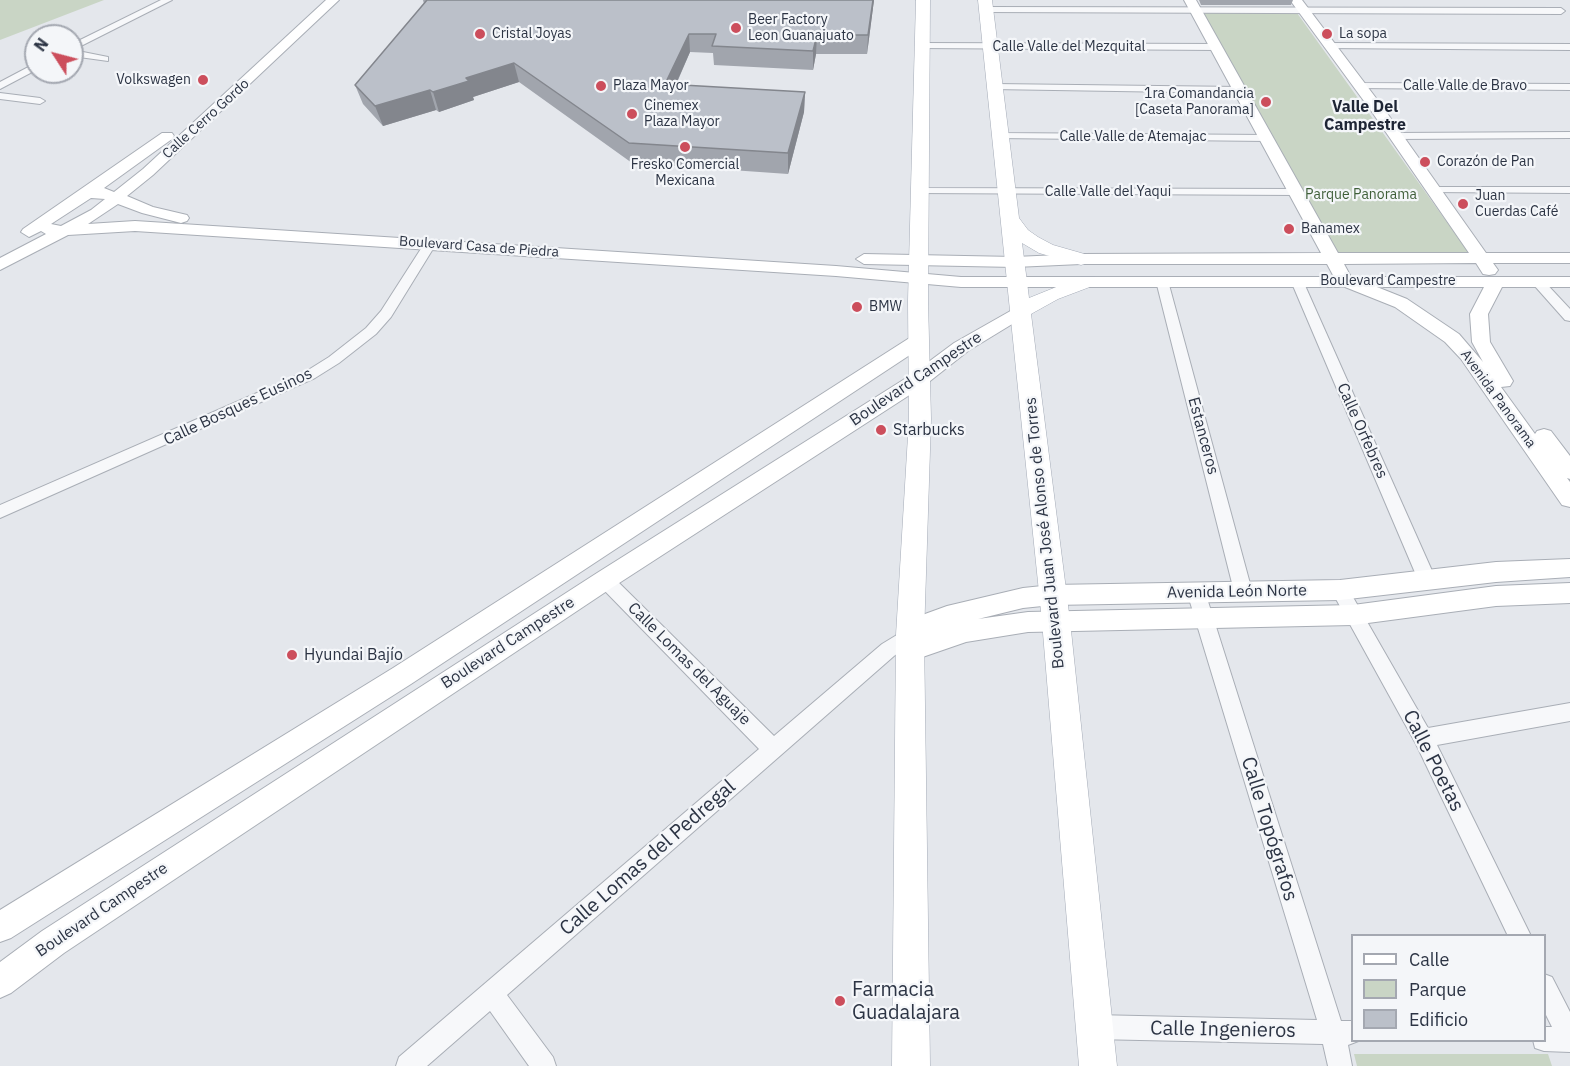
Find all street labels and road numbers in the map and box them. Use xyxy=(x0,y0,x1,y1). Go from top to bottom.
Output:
street label: Calle Valle del Mezquital xyxy=(993,39,1145,55)
street label: Calle Cerro Gordo xyxy=(159,76,253,162)
street label: Calle Valle de Bravo xyxy=(1403,78,1527,94)
street label: Calle Valle de Atemajac xyxy=(1059,129,1207,145)
street label: Calle Valle del Yaqui xyxy=(1045,184,1171,200)
street label: Boulevard Casa de Piedra xyxy=(398,233,560,261)
street label: Boulevard Campestre xyxy=(1320,273,1456,289)
street label: Boulevard Campestre xyxy=(846,328,986,430)
street label: Avenida Panorama xyxy=(1457,347,1539,451)
street label: Calle Bosques Eusinos xyxy=(161,364,315,450)
street label: Calle Orfebres xyxy=(1332,380,1392,482)
street label: Estanceros xyxy=(1183,395,1223,477)
street label: Boulevard Juan José Alonso de Torres xyxy=(1021,396,1069,670)
street label: Avenida León Norte xyxy=(1167,581,1307,603)
street label: Boulevard Campestre xyxy=(438,593,578,693)
street label: Calle Lomas del Aguaje xyxy=(624,599,754,729)
street label: Calle Poetas xyxy=(1397,706,1469,816)
street label: Calle Topógrafos xyxy=(1236,754,1302,904)
street label: Calle Lomas del Pedregal xyxy=(555,775,741,941)
street label: Boulevard Campestre xyxy=(32,859,172,961)
street label: Calle Ingenieros xyxy=(1150,1017,1296,1043)

